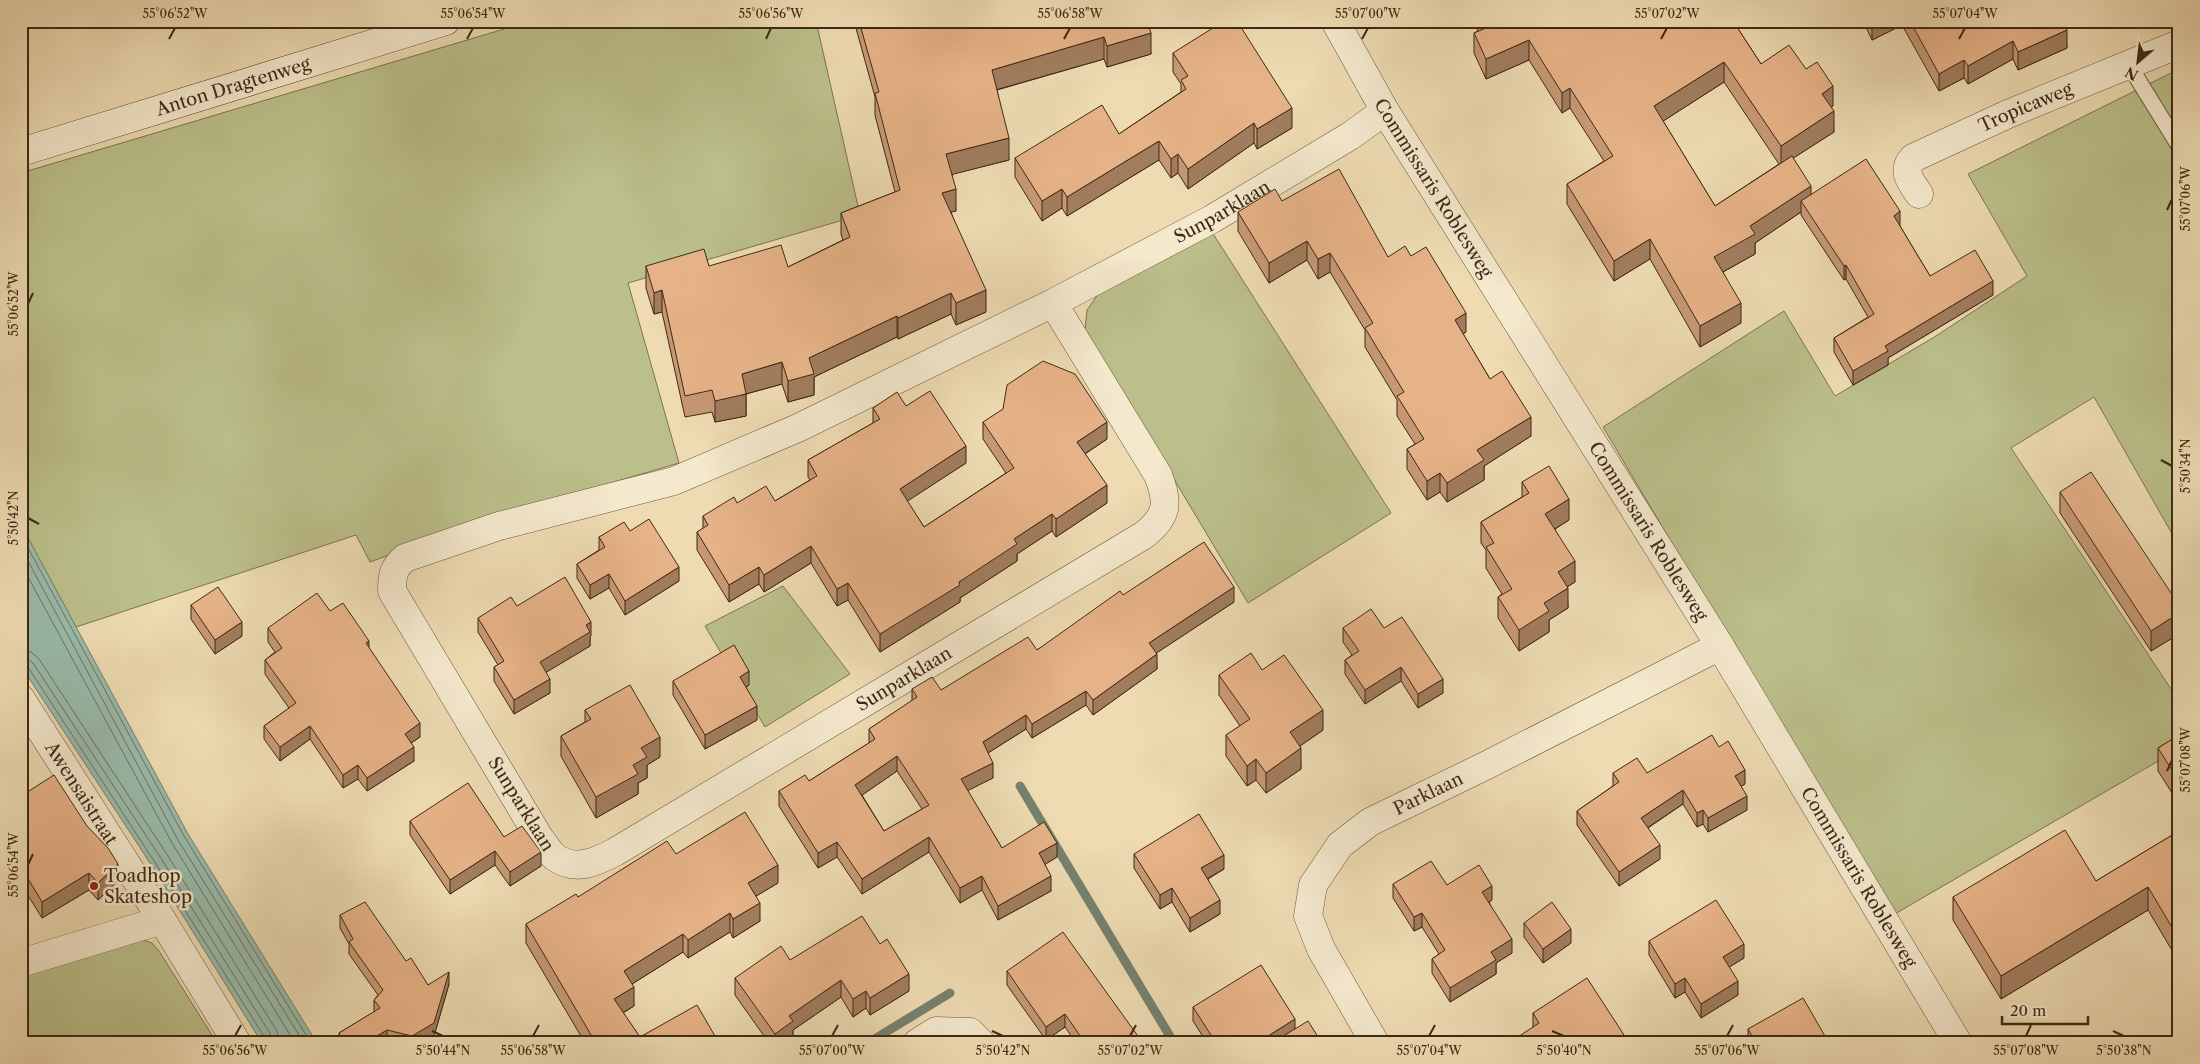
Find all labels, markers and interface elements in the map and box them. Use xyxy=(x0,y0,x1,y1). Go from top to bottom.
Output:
text: 55°06'52"W xyxy=(143,6,208,21)
text: 55°06'54"W xyxy=(441,6,506,21)
text: 55°06'56"W xyxy=(739,6,804,21)
text: 55°06'58"W xyxy=(1037,6,1103,21)
text: 55°07'00"W xyxy=(1335,6,1402,21)
text: 55°07'02"W xyxy=(1634,6,1700,21)
text: 55°07'04"W xyxy=(1932,6,1998,21)
north arrow xyxy=(2112,38,2162,88)
street label: Anton Dragtenweg xyxy=(152,52,314,121)
text: N xyxy=(2122,63,2141,84)
street label: Tropicaweg xyxy=(1975,78,2076,137)
street label: Commissaris Roblesweg xyxy=(1369,95,1498,282)
text: 55°07'06"W xyxy=(2178,166,2193,232)
street label: Sunparklaan xyxy=(1170,176,1274,248)
text: 55°06'52"W xyxy=(6,271,21,337)
street label: Commissaris Roblesweg xyxy=(1584,438,1713,625)
text: 5°50'34"N xyxy=(2178,438,2193,493)
text: 5°50'42"N xyxy=(6,491,21,545)
street label: Sunparklaan xyxy=(852,642,956,716)
text: 55°07'08"W xyxy=(2178,726,2193,793)
street label: Awensaistraat xyxy=(40,737,123,850)
street label: Sunparklaan xyxy=(483,753,559,855)
street label: Parklaan xyxy=(1390,767,1467,820)
street label: Commissaris Roblesweg xyxy=(1796,783,1922,972)
text: 55°06'54"W xyxy=(6,832,21,897)
place label: Toadhop Skateshop xyxy=(104,865,192,908)
marker: Toadhop Skateshop xyxy=(88,880,100,892)
scale bar xyxy=(2002,994,2089,1026)
text: 20 m xyxy=(2010,1001,2046,1020)
text: 55°06'56"W xyxy=(203,1043,268,1058)
text: 5°50'44"N xyxy=(416,1043,470,1058)
text: 55°06'58"W xyxy=(500,1043,566,1058)
text: 55°07'00"W xyxy=(799,1043,866,1058)
text: 5°50'42"N xyxy=(976,1043,1030,1058)
text: 55°07'02"W xyxy=(1097,1043,1163,1058)
text: 55°07'04"W xyxy=(1396,1043,1462,1058)
text: 5°50'40"N xyxy=(1536,1043,1592,1058)
text: 55°07'06"W xyxy=(1694,1043,1760,1058)
text: 55°07'08"W xyxy=(1993,1043,2060,1058)
text: 5°50'38"N xyxy=(2096,1043,2152,1058)

